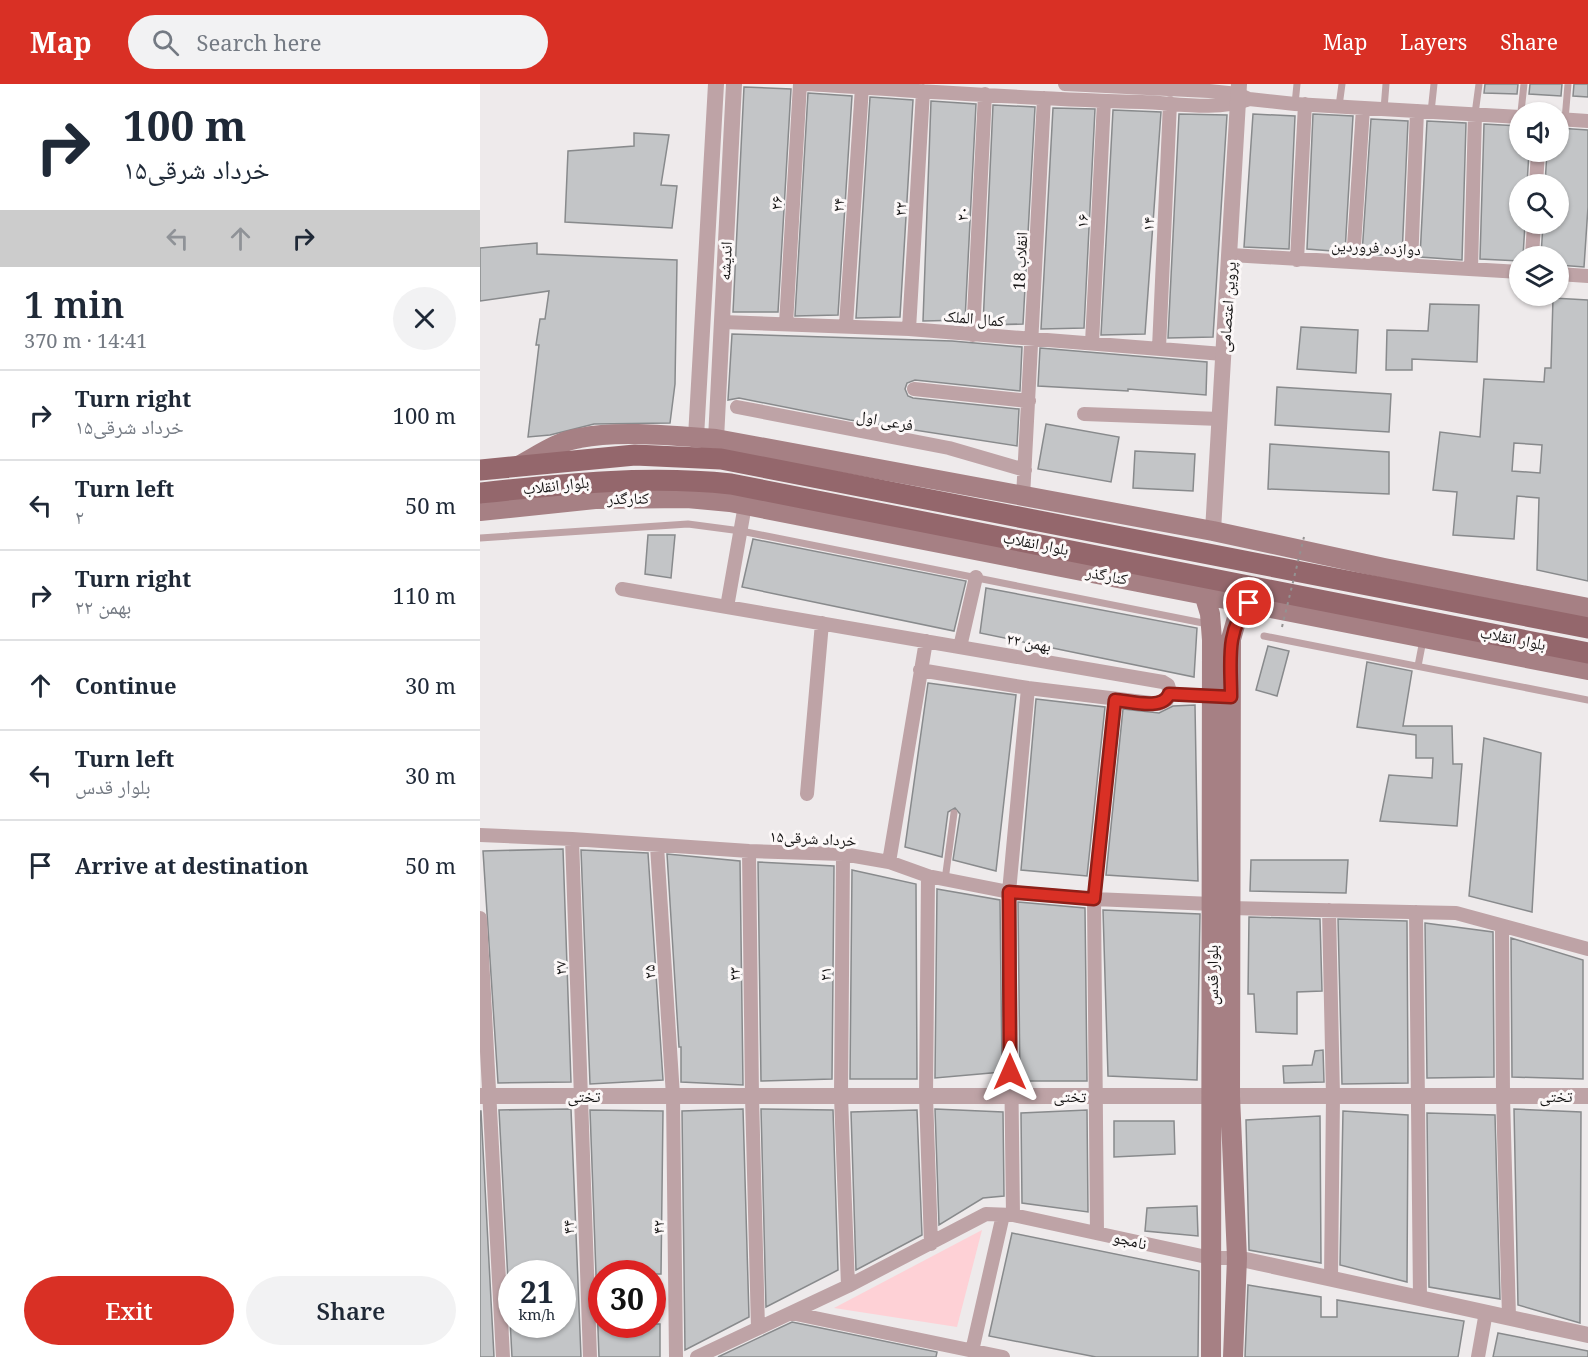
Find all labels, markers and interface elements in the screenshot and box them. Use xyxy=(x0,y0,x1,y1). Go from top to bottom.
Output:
search box xyxy=(128,15,548,69)
text: Map xyxy=(30,23,92,61)
icon: search xyxy=(149,26,182,59)
text: Search here xyxy=(197,27,321,57)
text: Map xyxy=(1323,28,1367,56)
text: Layers xyxy=(1400,28,1467,56)
text: Share xyxy=(1500,28,1558,56)
text: 100 m xyxy=(123,96,247,153)
map controls xyxy=(1509,102,1569,306)
button: sound xyxy=(1509,102,1569,162)
icon: right xyxy=(24,108,102,186)
text: ۱۵خرداد شرقی xyxy=(123,150,270,187)
button: search xyxy=(1509,174,1569,234)
street label: ۲۶ xyxy=(765,195,787,211)
street label: ۲۴ xyxy=(827,197,849,213)
street label: ۲۲ xyxy=(889,201,911,217)
street label: ۲۰ xyxy=(951,206,973,222)
street label: ۱۶ xyxy=(1071,213,1093,229)
street label: ۱۴ xyxy=(1137,216,1159,232)
icon: left xyxy=(161,222,194,255)
icon: ahead xyxy=(224,222,257,255)
icon: right xyxy=(287,222,320,255)
street label: انقلاب 18 xyxy=(1007,231,1033,291)
street label: دوازده فروردین xyxy=(1331,234,1421,260)
street label: اندیشه xyxy=(713,241,737,281)
button: layers xyxy=(1509,246,1569,306)
street label: پروین اعتصامی xyxy=(1213,261,1241,353)
text: 1 min xyxy=(24,280,125,329)
button: close xyxy=(393,287,456,350)
street label: کمال الملک xyxy=(943,304,1006,332)
text: 370 m · 14:41 xyxy=(24,327,147,354)
text: Turn right xyxy=(75,383,191,413)
icon: right xyxy=(24,399,57,432)
text: 100 m xyxy=(393,400,456,430)
street label: فرعی اول xyxy=(855,404,915,436)
text: ۱۵خرداد شرقی xyxy=(75,413,184,440)
street label: بلوار انقلاب xyxy=(522,471,590,499)
text: Turn left xyxy=(75,473,174,503)
street label: کنارگذر xyxy=(606,487,650,509)
icon: left xyxy=(24,489,57,522)
text: 50 m xyxy=(405,490,456,520)
text: ۲ xyxy=(75,503,84,530)
street label: بلوار انقلاب xyxy=(1001,526,1071,560)
street label: کنارگذر xyxy=(1083,560,1130,590)
text: Turn right xyxy=(75,563,191,593)
pin xyxy=(1223,577,1274,628)
icon: right xyxy=(24,579,57,612)
text: 110 m xyxy=(393,580,456,610)
icon: arrive xyxy=(1232,586,1265,619)
text: ۲۲ بهمن xyxy=(75,593,131,620)
street label: بلوار انقلاب xyxy=(1478,621,1548,655)
street label: ۲۲ بهمن xyxy=(1005,627,1053,657)
icon: ahead xyxy=(24,669,57,702)
text: Continue xyxy=(75,670,177,700)
text: 30 m xyxy=(405,670,456,700)
text: Turn left xyxy=(75,743,174,773)
icon: left xyxy=(24,759,57,792)
text: 30 m xyxy=(405,760,456,790)
text: بلوار قدس xyxy=(75,773,151,800)
street label: ۱۵خرداد شرقی xyxy=(769,825,857,851)
icon: arrive xyxy=(24,849,57,882)
text: Arrive at destination xyxy=(75,850,309,880)
text: 50 m xyxy=(405,850,456,880)
street label: بلوار قدس xyxy=(1201,945,1223,1005)
street label: ۲۷ xyxy=(549,960,571,976)
street label: ۲۵ xyxy=(638,964,660,980)
street label: ۲۳ xyxy=(723,967,745,981)
street label: ۲۱ xyxy=(814,967,836,981)
position arrow xyxy=(978,1040,1042,1104)
street label: تختی xyxy=(568,1085,601,1107)
street label: تختی xyxy=(1053,1085,1087,1107)
street label: تختی xyxy=(1540,1085,1573,1107)
street label: ۴۴ xyxy=(557,1219,579,1235)
street label: ۴۲ xyxy=(647,1220,669,1234)
street label: نامجو xyxy=(1111,1225,1149,1255)
speed limit sign: 30 xyxy=(588,1260,666,1338)
text: 21 xyxy=(520,1271,554,1312)
button: Exit xyxy=(24,1276,234,1345)
button: Share xyxy=(246,1276,456,1345)
text: km/h xyxy=(519,1304,555,1324)

